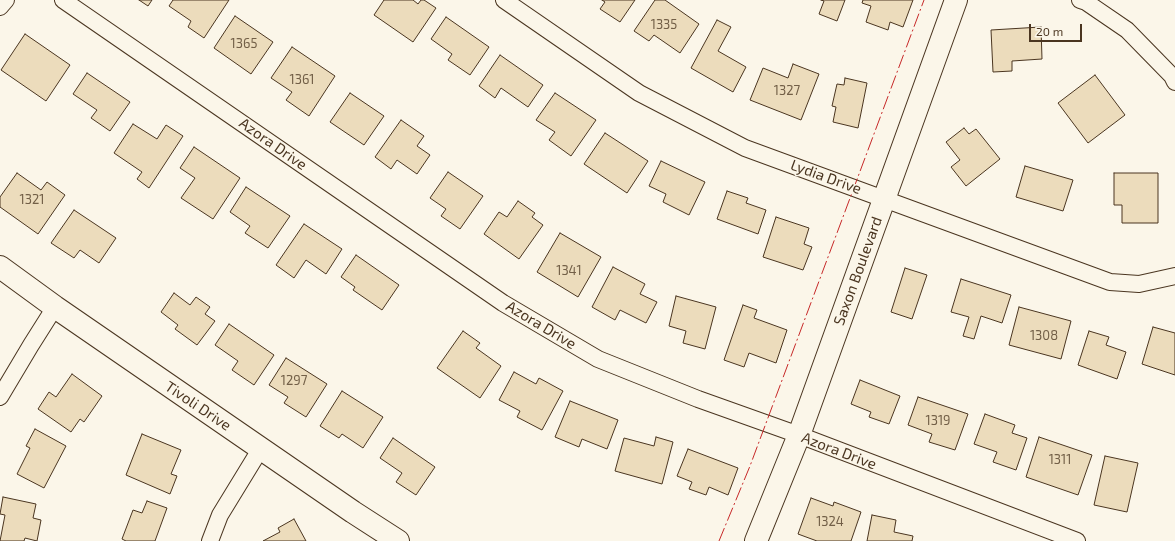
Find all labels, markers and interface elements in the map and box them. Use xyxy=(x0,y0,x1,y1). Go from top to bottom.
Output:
scale bar xyxy=(1031,16,1084,42)
house number: 1335 xyxy=(651,17,677,33)
text: 20 m xyxy=(1036,24,1063,38)
house number: 1365 xyxy=(231,36,257,52)
house number: 1361 xyxy=(289,72,315,88)
house number: 1327 xyxy=(774,83,800,99)
street label: Azora Drive xyxy=(236,114,310,174)
street label: Lydia Drive xyxy=(788,156,864,198)
house number: 1321 xyxy=(20,192,44,208)
street label: Saxon Boulevard xyxy=(830,214,886,328)
house number: 1341 xyxy=(556,263,582,279)
street label: Azora Drive xyxy=(503,297,579,353)
house number: 1308 xyxy=(1030,328,1058,344)
house number: 1297 xyxy=(281,373,307,389)
street label: Tivoli Drive xyxy=(161,377,235,435)
house number: 1319 xyxy=(925,413,951,429)
street label: Azora Drive xyxy=(799,428,879,474)
house number: 1311 xyxy=(1049,452,1071,468)
house number: 1324 xyxy=(816,514,844,530)

